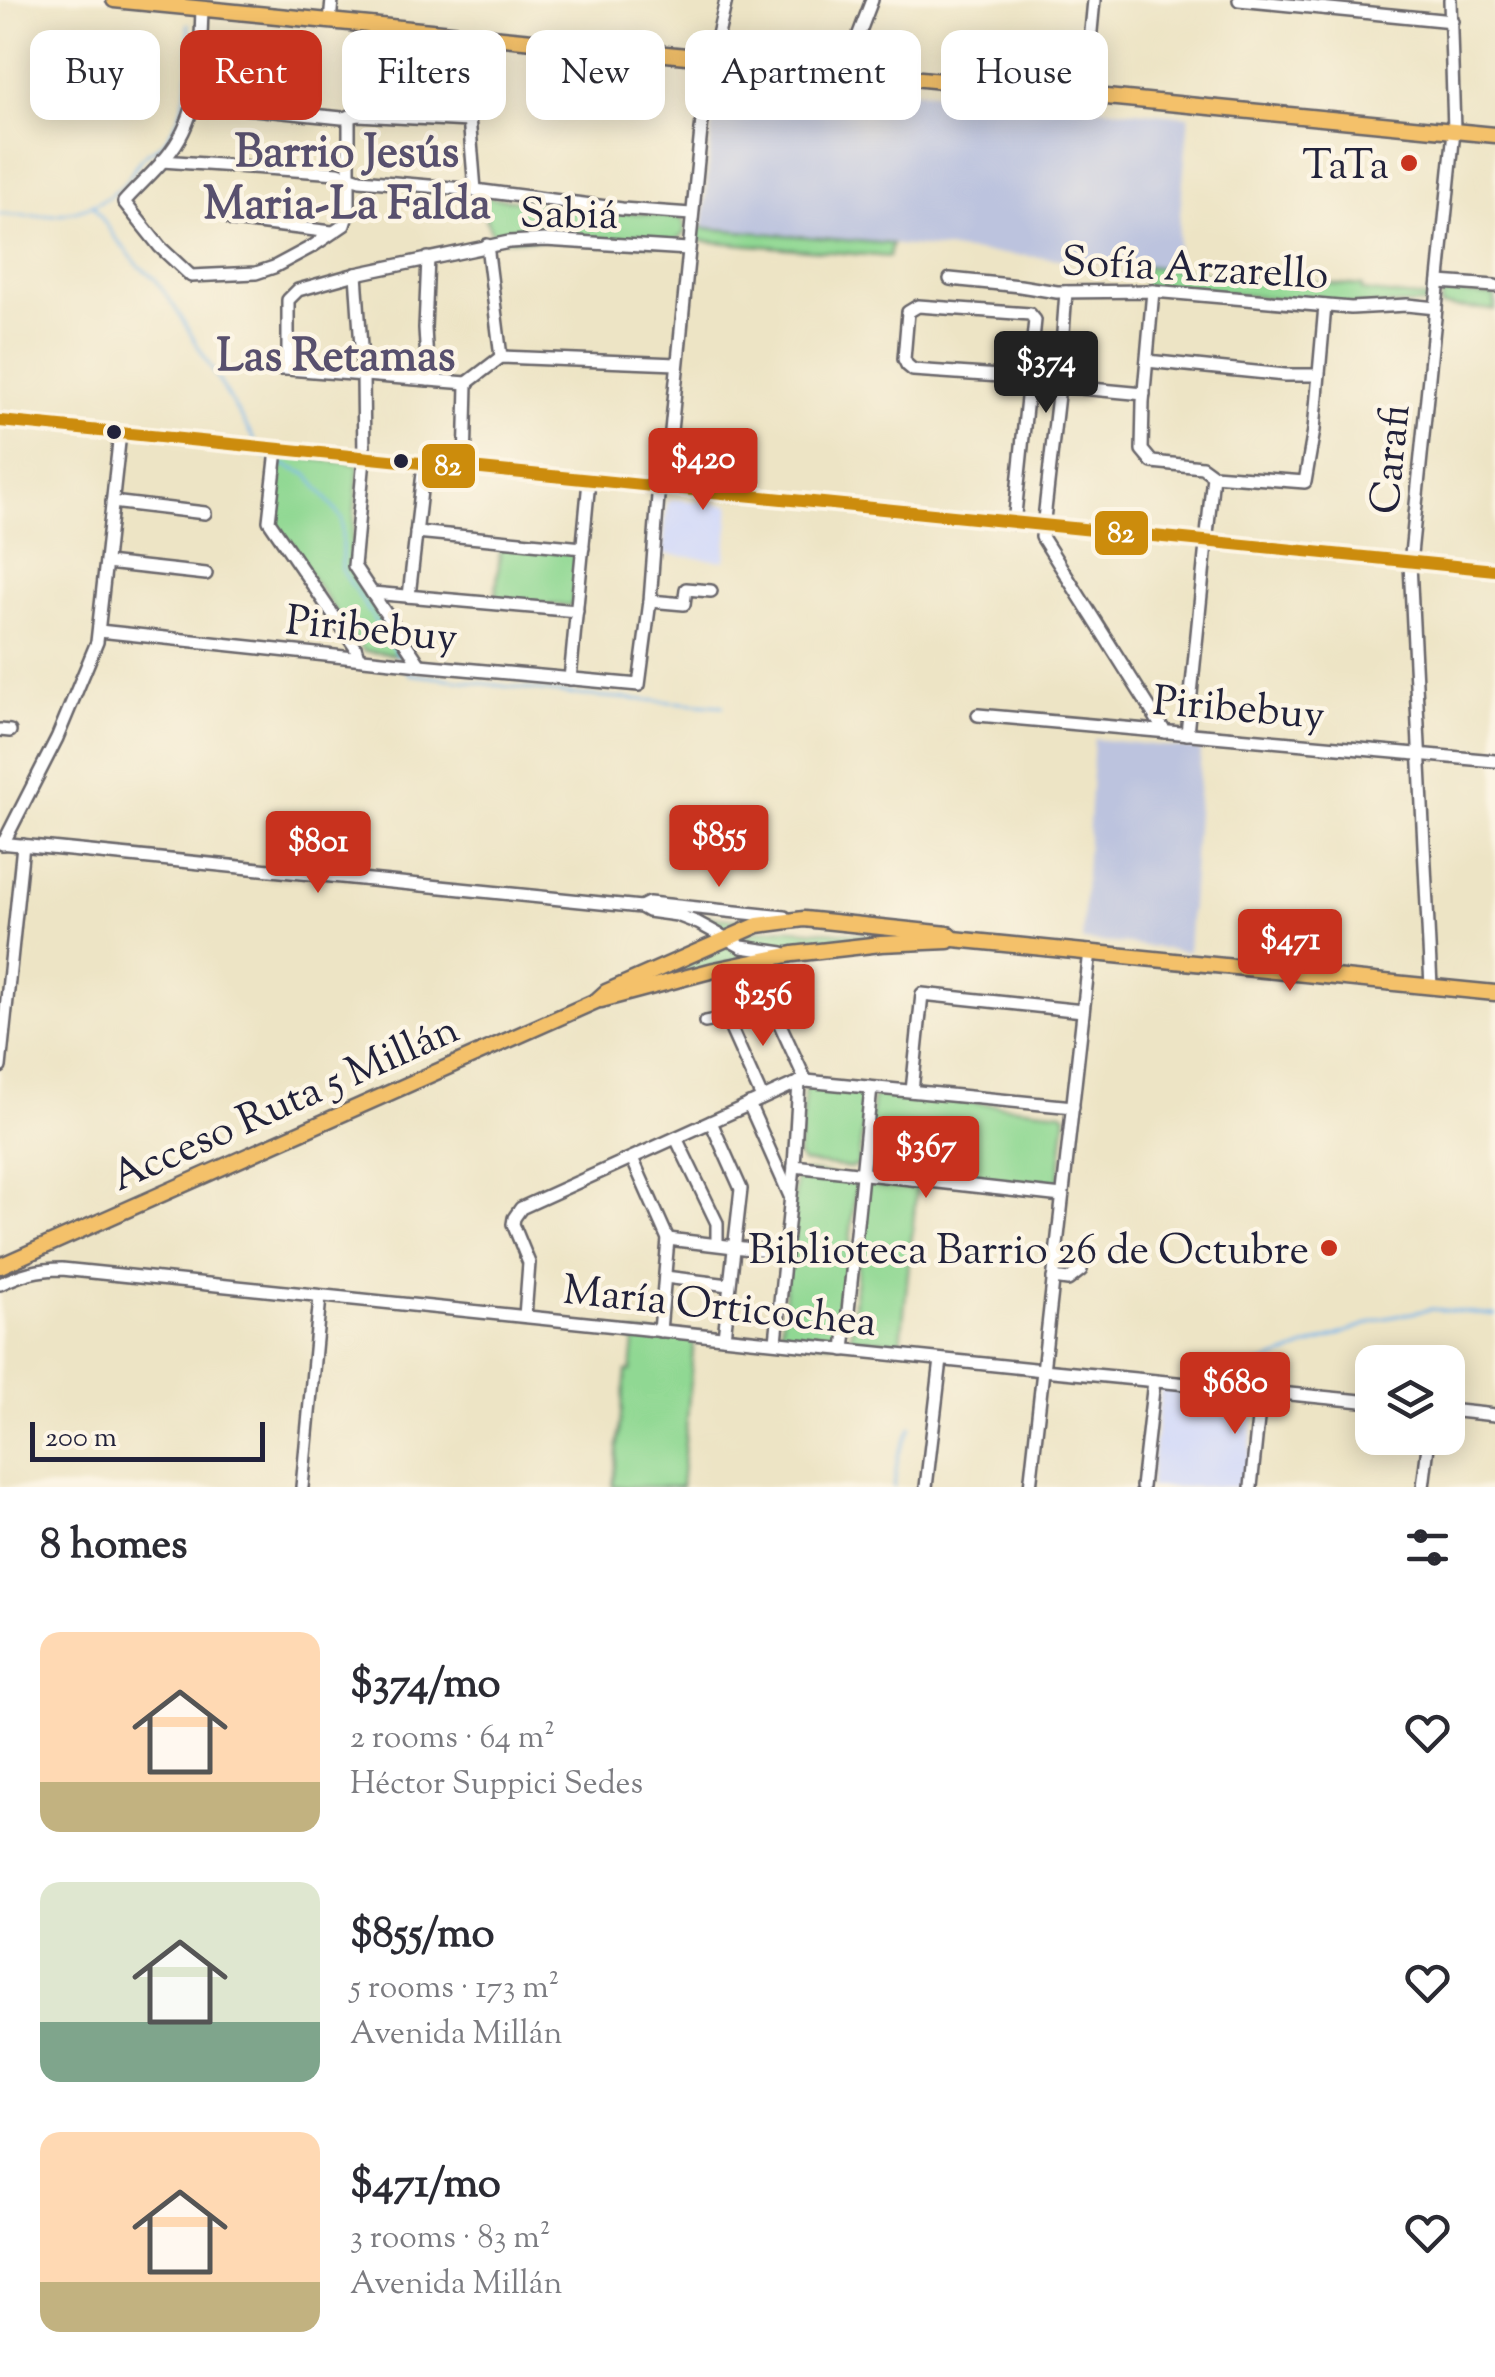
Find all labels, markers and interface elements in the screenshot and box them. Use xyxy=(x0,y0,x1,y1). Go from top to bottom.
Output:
chip: Buy xyxy=(30,30,160,120)
chip: Rent xyxy=(180,30,322,120)
chip: Filters xyxy=(342,30,506,120)
chip: New xyxy=(526,30,665,120)
chip: Apartment xyxy=(685,30,921,120)
chip: House xyxy=(941,30,1108,120)
district label: Barrio Jesús Maria-La Falda xyxy=(203,123,491,240)
place label: TaTa xyxy=(1302,138,1389,198)
marker: TaTa xyxy=(1398,152,1420,174)
street label: Sabiá xyxy=(519,186,619,248)
street label: Sofía Arzarello xyxy=(1060,234,1330,308)
district label: Las Retamas xyxy=(217,327,455,392)
pin: $374 xyxy=(987,331,1105,416)
text: $374 xyxy=(1016,340,1076,386)
street label: Carafi xyxy=(1357,402,1429,517)
unlabelled marker xyxy=(104,422,124,442)
pin: $420 xyxy=(644,428,762,513)
text: $420 xyxy=(670,437,736,483)
line badge: 82 xyxy=(420,442,477,490)
text: 82 xyxy=(435,448,462,488)
unlabelled marker xyxy=(391,451,411,471)
line badge: 82 xyxy=(1093,509,1150,557)
text: 82 xyxy=(1108,515,1135,555)
street label: Piribebuy xyxy=(283,593,460,671)
street label: Piribebuy xyxy=(1150,674,1327,748)
pin: $855 xyxy=(660,805,778,890)
pin: $801 xyxy=(259,811,377,896)
text: $855 xyxy=(691,814,747,860)
text: $801 xyxy=(288,820,348,866)
pin: $471 xyxy=(1231,909,1349,994)
text: $471 xyxy=(1260,918,1320,964)
pin: $256 xyxy=(704,964,822,1049)
text: $256 xyxy=(734,973,792,1019)
street label: Acceso Ruta 5 Millán xyxy=(102,1002,470,1209)
pin: $367 xyxy=(867,1116,985,1201)
text: $367 xyxy=(895,1125,957,1171)
place label: Biblioteca Barrio 26 de Octubre xyxy=(748,1223,1309,1283)
marker: Biblioteca Barrio 26 de Octubre xyxy=(1318,1237,1340,1259)
street label: María Orticochea xyxy=(560,1263,879,1355)
map controls xyxy=(1355,1345,1465,1455)
button: layers xyxy=(1355,1345,1465,1455)
pin: $680 xyxy=(1176,1352,1294,1437)
text: $680 xyxy=(1202,1361,1268,1407)
scale bar xyxy=(30,1417,265,1462)
text: 200 m xyxy=(45,1419,117,1459)
text: 8 homes xyxy=(40,1517,188,1577)
icon: filters xyxy=(1400,1520,1455,1575)
text: $374/mo xyxy=(350,1656,501,1716)
icon: home xyxy=(120,1672,240,1792)
icon: heart xyxy=(1400,1705,1455,1760)
text: 2 rooms · 64 m² xyxy=(350,1716,555,1762)
text: Héctor Suppici Sedes xyxy=(350,1762,643,1808)
text: $855/mo xyxy=(350,1906,494,1966)
icon: home xyxy=(120,1922,240,2042)
icon: heart xyxy=(1400,1955,1455,2010)
text: 5 rooms · 173 m² xyxy=(350,1966,559,2012)
text: Avenida Millán xyxy=(350,2012,562,2058)
text: $471/mo xyxy=(350,2156,501,2216)
icon: home xyxy=(120,2172,240,2292)
icon: heart xyxy=(1400,2205,1455,2260)
text: 3 rooms · 83 m² xyxy=(350,2216,550,2262)
text: Avenida Millán xyxy=(350,2262,562,2308)

